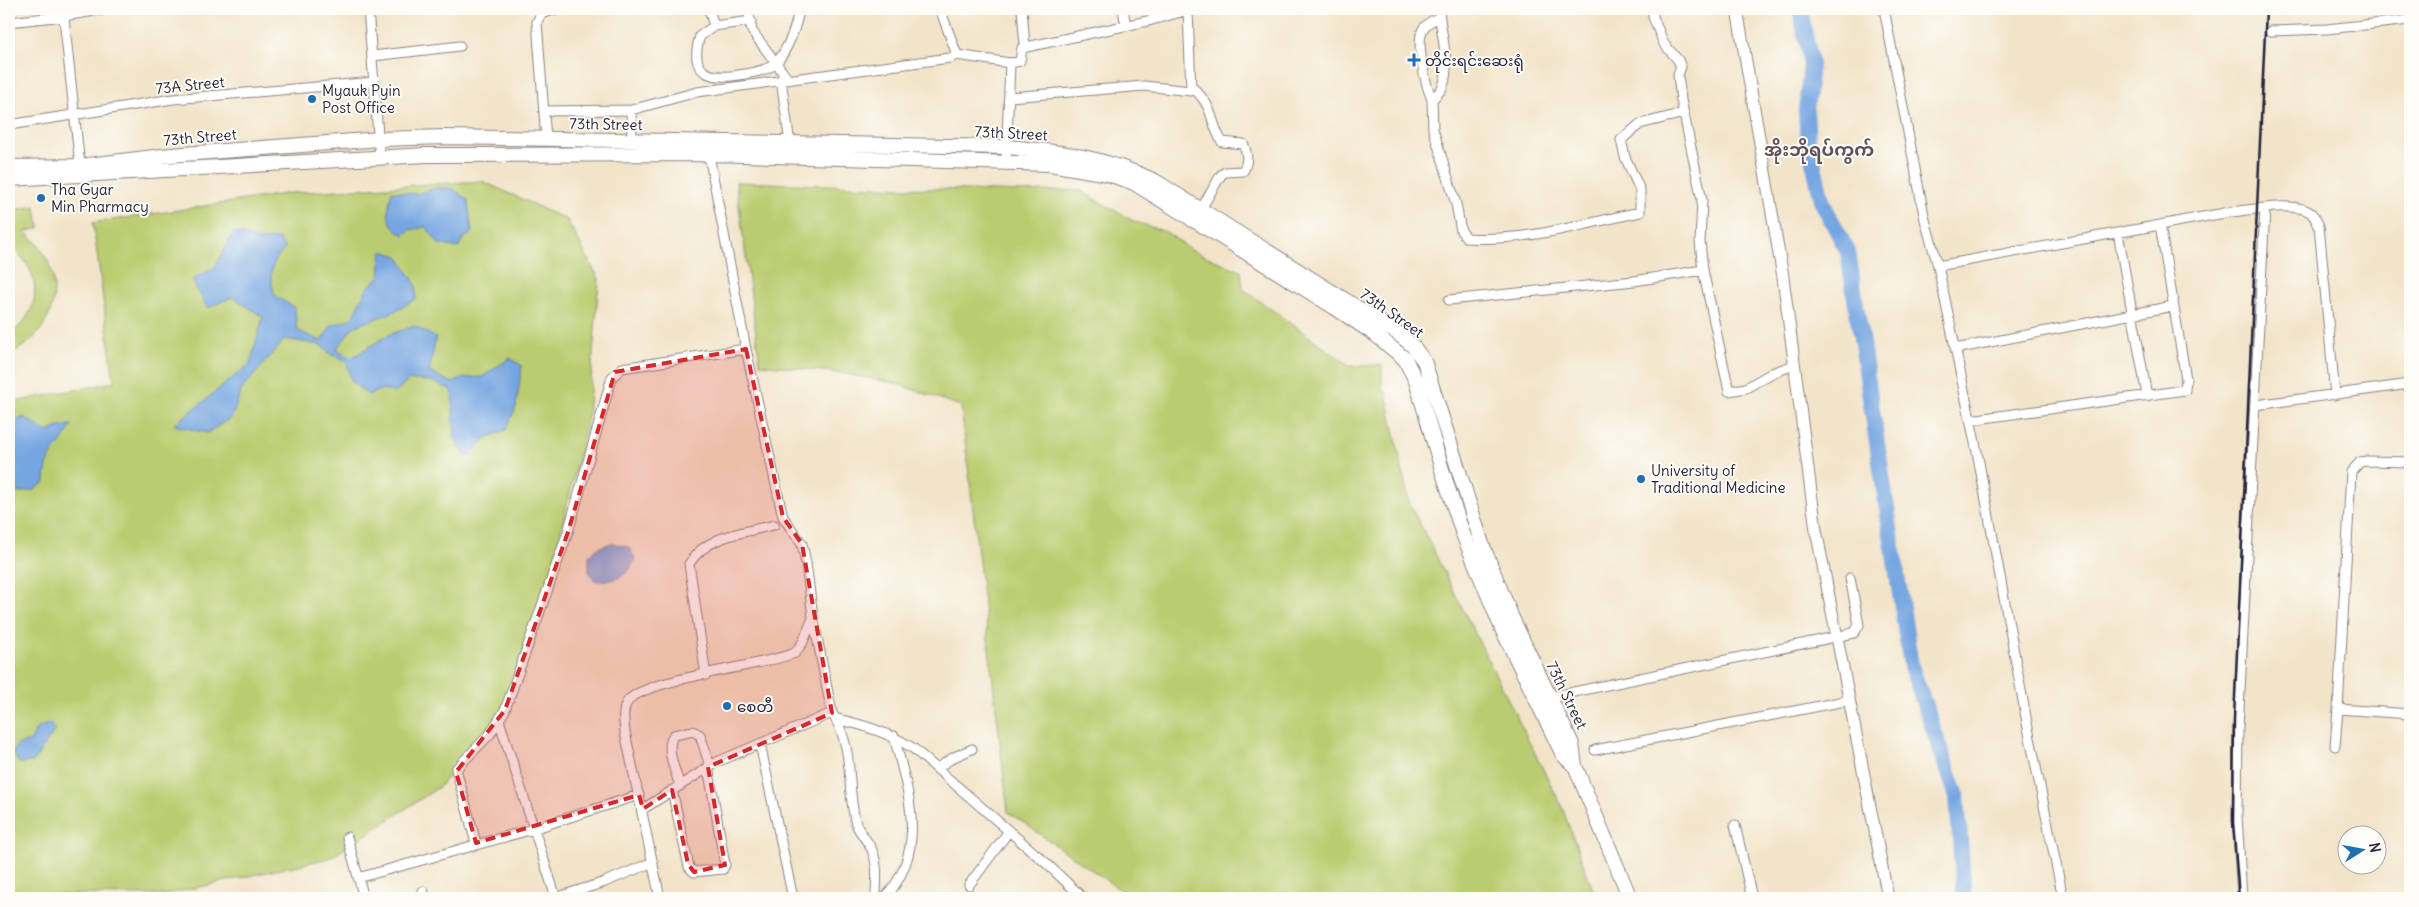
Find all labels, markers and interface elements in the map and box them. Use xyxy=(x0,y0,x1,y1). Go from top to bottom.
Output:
place label: တိုင်းရင်းဆေးရုံ xyxy=(1425,51,1524,73)
marker: တိုင်းရင်းဆေးရုံ xyxy=(1407,53,1421,67)
street label: 73A Street xyxy=(155,72,225,98)
place label: Myauk Pyin Post Office xyxy=(322,81,401,117)
marker: Myauk Pyin Post Office xyxy=(306,93,318,105)
street label: 73th Street xyxy=(569,114,643,134)
street label: 73th Street xyxy=(974,122,1048,144)
street label: 73th Street xyxy=(163,124,237,150)
district label: အိုးဘိုရပ်ကွက် xyxy=(1764,138,1874,164)
place label: Tha Gyar Min Pharmacy xyxy=(51,180,149,216)
marker: Tha Gyar Min Pharmacy xyxy=(35,192,47,204)
street label: 73th Street xyxy=(1357,284,1427,342)
place label: University of Traditional Medicine xyxy=(1651,461,1786,497)
marker: University of Traditional Medicine xyxy=(1635,473,1647,485)
street label: 73th Street xyxy=(1542,658,1592,732)
place label: စေတီ xyxy=(737,697,773,716)
marker: စေတီ xyxy=(721,700,733,712)
north arrow xyxy=(2336,824,2386,874)
text: N xyxy=(2365,841,2385,854)

